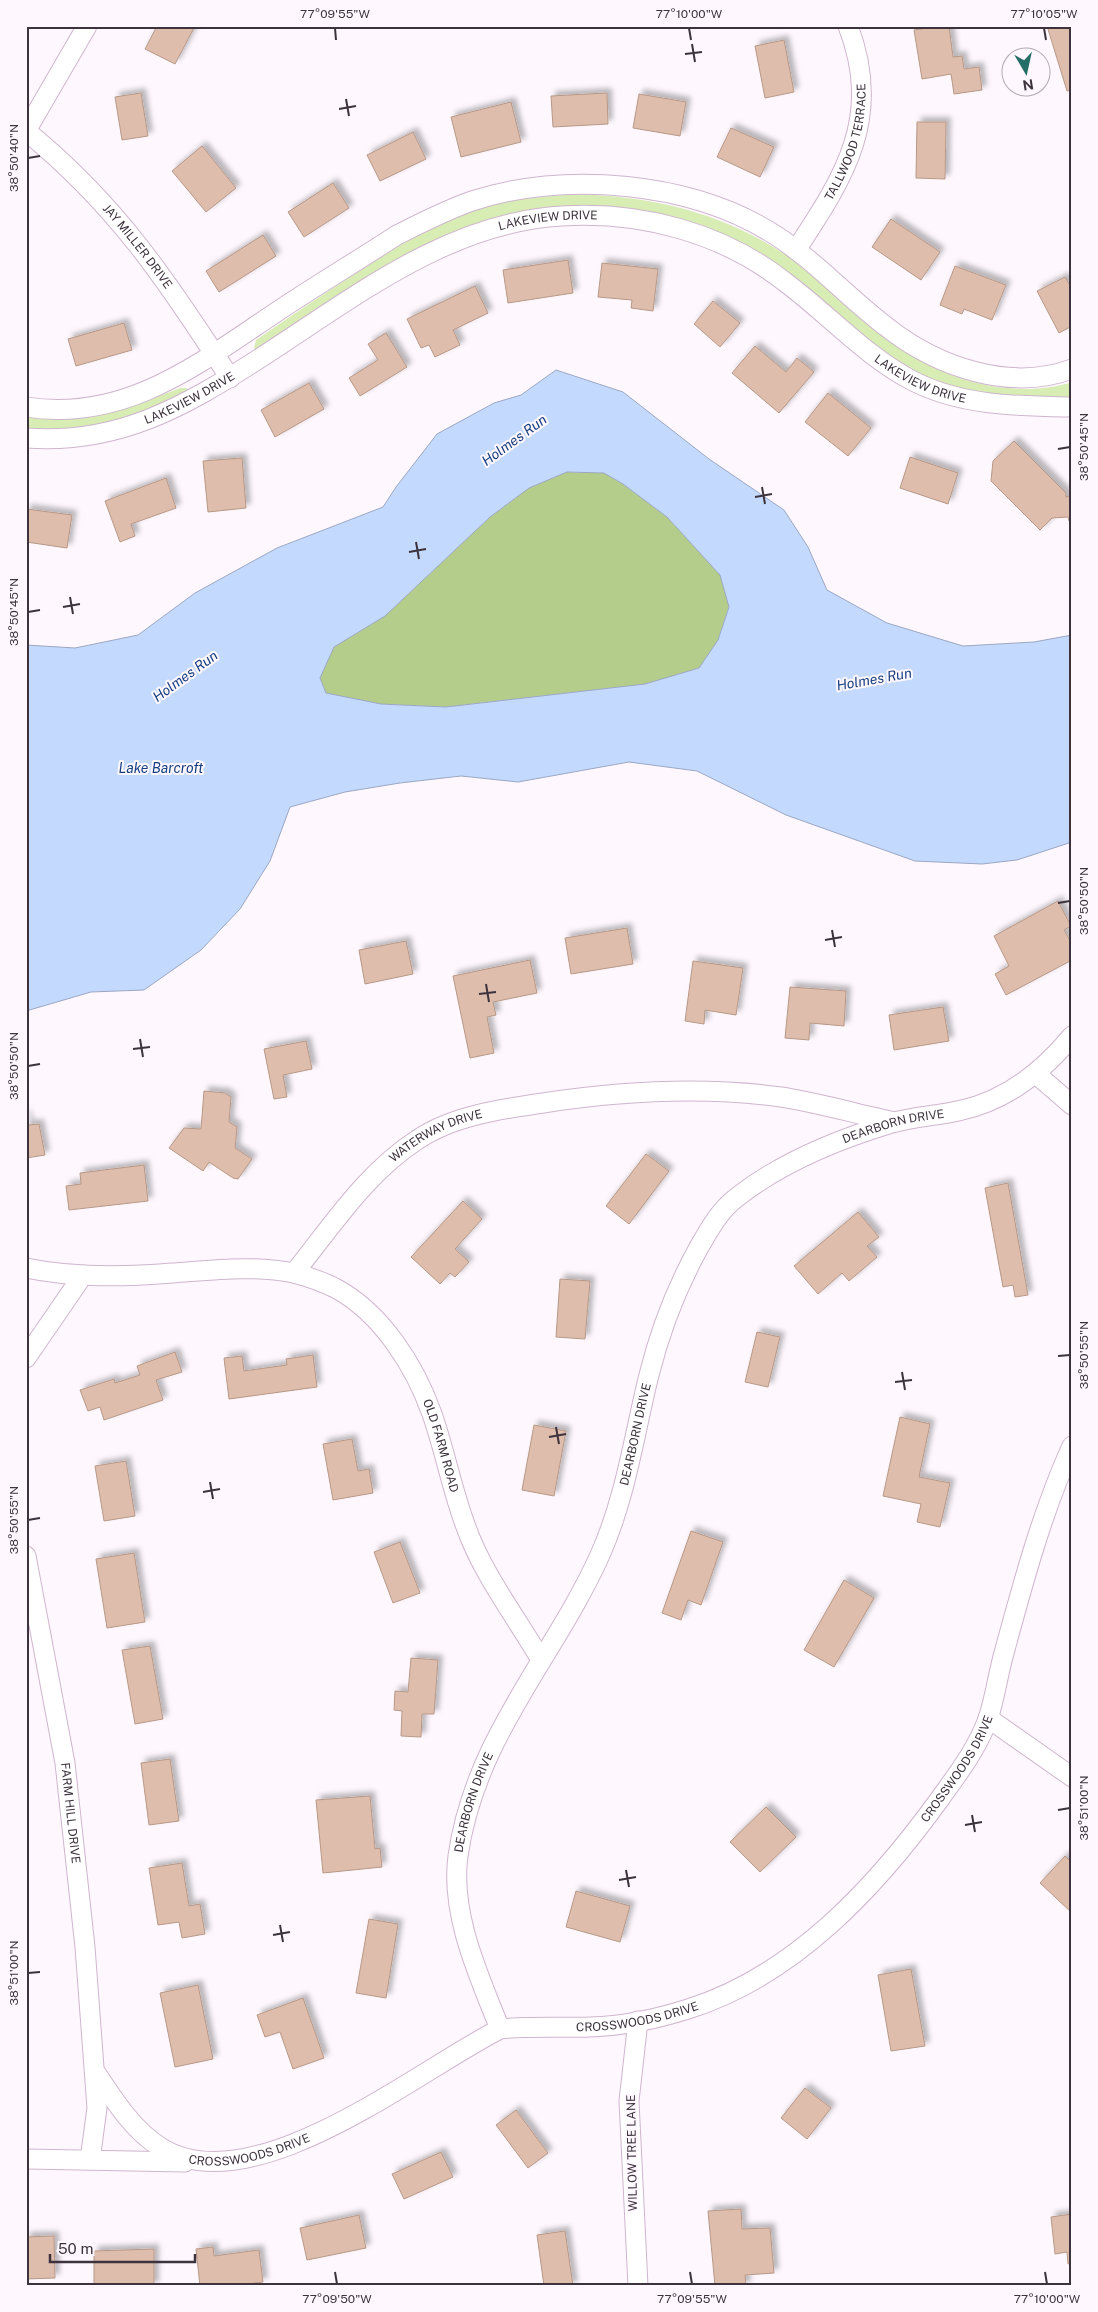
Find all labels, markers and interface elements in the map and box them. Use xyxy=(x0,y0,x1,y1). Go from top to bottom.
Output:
text: 77°09'55"W xyxy=(300,7,370,21)
text: 77°10'00"W xyxy=(656,7,723,21)
text: 77°10'05"W xyxy=(1011,7,1078,21)
north arrow xyxy=(1000,48,1050,98)
text: N xyxy=(1021,76,1035,94)
street label: TALLWOOD TERRACE xyxy=(822,83,869,203)
text: 38°50'40"N xyxy=(7,124,21,192)
street label: JAY MILLER DRIVE xyxy=(100,201,175,291)
street label: LAKEVIEW DRIVE xyxy=(497,208,598,233)
street label: LAKEVIEW DRIVE xyxy=(872,352,967,406)
street label: LAKEVIEW DRIVE xyxy=(142,369,237,427)
water label: Holmes Run xyxy=(479,411,550,469)
text: 38°50'45"N xyxy=(1077,413,1091,481)
text: 38°50'45"N xyxy=(7,578,21,646)
water label: Holmes Run xyxy=(150,647,221,705)
water label: Holmes Run xyxy=(835,664,913,693)
water label: Lake Barcroft xyxy=(119,760,204,776)
text: 38°50'50"N xyxy=(1077,867,1091,935)
text: 38°50'50"N xyxy=(7,1032,21,1100)
street label: WATERWAY DRIVE xyxy=(386,1107,484,1165)
street label: DEARBORN DRIVE xyxy=(840,1107,945,1146)
text: 38°50'55"N xyxy=(1077,1321,1091,1389)
street label: DEARBORN DRIVE xyxy=(617,1382,654,1487)
street label: OLD FARM ROAD xyxy=(420,1397,461,1494)
text: 38°50'55"N xyxy=(7,1486,21,1554)
street label: CROSSWOODS DRIVE xyxy=(918,1713,996,1825)
street label: DEARBORN DRIVE xyxy=(452,1750,496,1854)
street label: FARM HILL DRIVE xyxy=(58,1762,83,1864)
text: 38°51'00"N xyxy=(1077,1775,1091,1841)
text: 38°51'00"N xyxy=(7,1940,21,2006)
street label: CROSSWOODS DRIVE xyxy=(576,1999,700,2034)
street label: WILLOW TREE LANE xyxy=(624,2095,640,2211)
street label: CROSSWOODS DRIVE xyxy=(187,2131,312,2169)
scale bar xyxy=(50,2232,195,2264)
text: 50 m xyxy=(58,2240,93,2257)
text: 77°09'50"W xyxy=(302,2292,372,2306)
text: 77°09'55"W xyxy=(657,2292,727,2306)
text: 77°10'00"W xyxy=(1014,2292,1081,2306)

